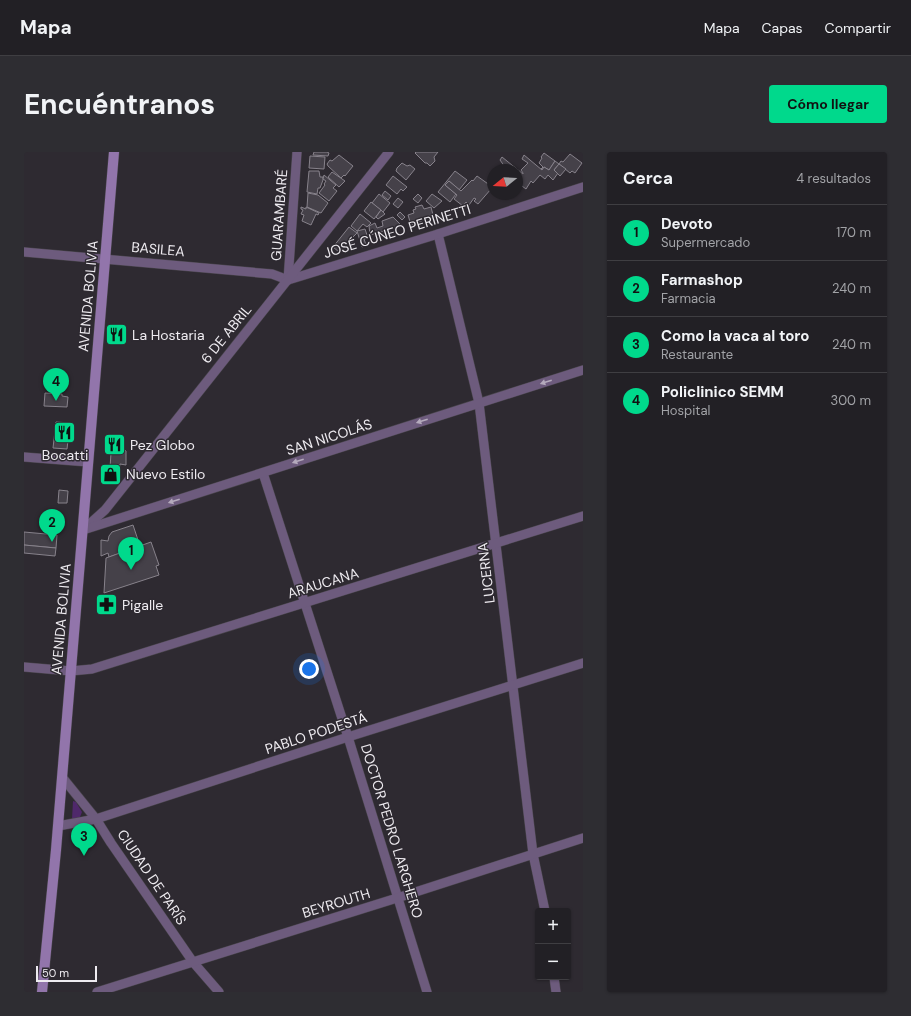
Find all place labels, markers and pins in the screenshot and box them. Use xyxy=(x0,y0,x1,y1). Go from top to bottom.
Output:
restaurant icon: La Hostaria xyxy=(103,322,129,348)
place label: La Hostaria xyxy=(132,326,205,344)
pin: 4 xyxy=(43,368,69,401)
restaurant icon: Bocatti xyxy=(52,420,78,446)
restaurant icon: Pez Globo xyxy=(101,432,127,458)
place label: Pez Globo xyxy=(130,436,195,454)
place label: Bocatti xyxy=(42,446,88,464)
shop icon: Nuevo Estilo xyxy=(97,461,123,487)
place label: Nuevo Estilo xyxy=(126,465,205,483)
pin: 2 xyxy=(39,509,65,542)
pin: 1 xyxy=(118,537,144,570)
pharmacy icon: Pigalle xyxy=(94,592,120,618)
place label: Pigalle xyxy=(122,596,163,614)
pin: 3 xyxy=(71,823,97,856)

